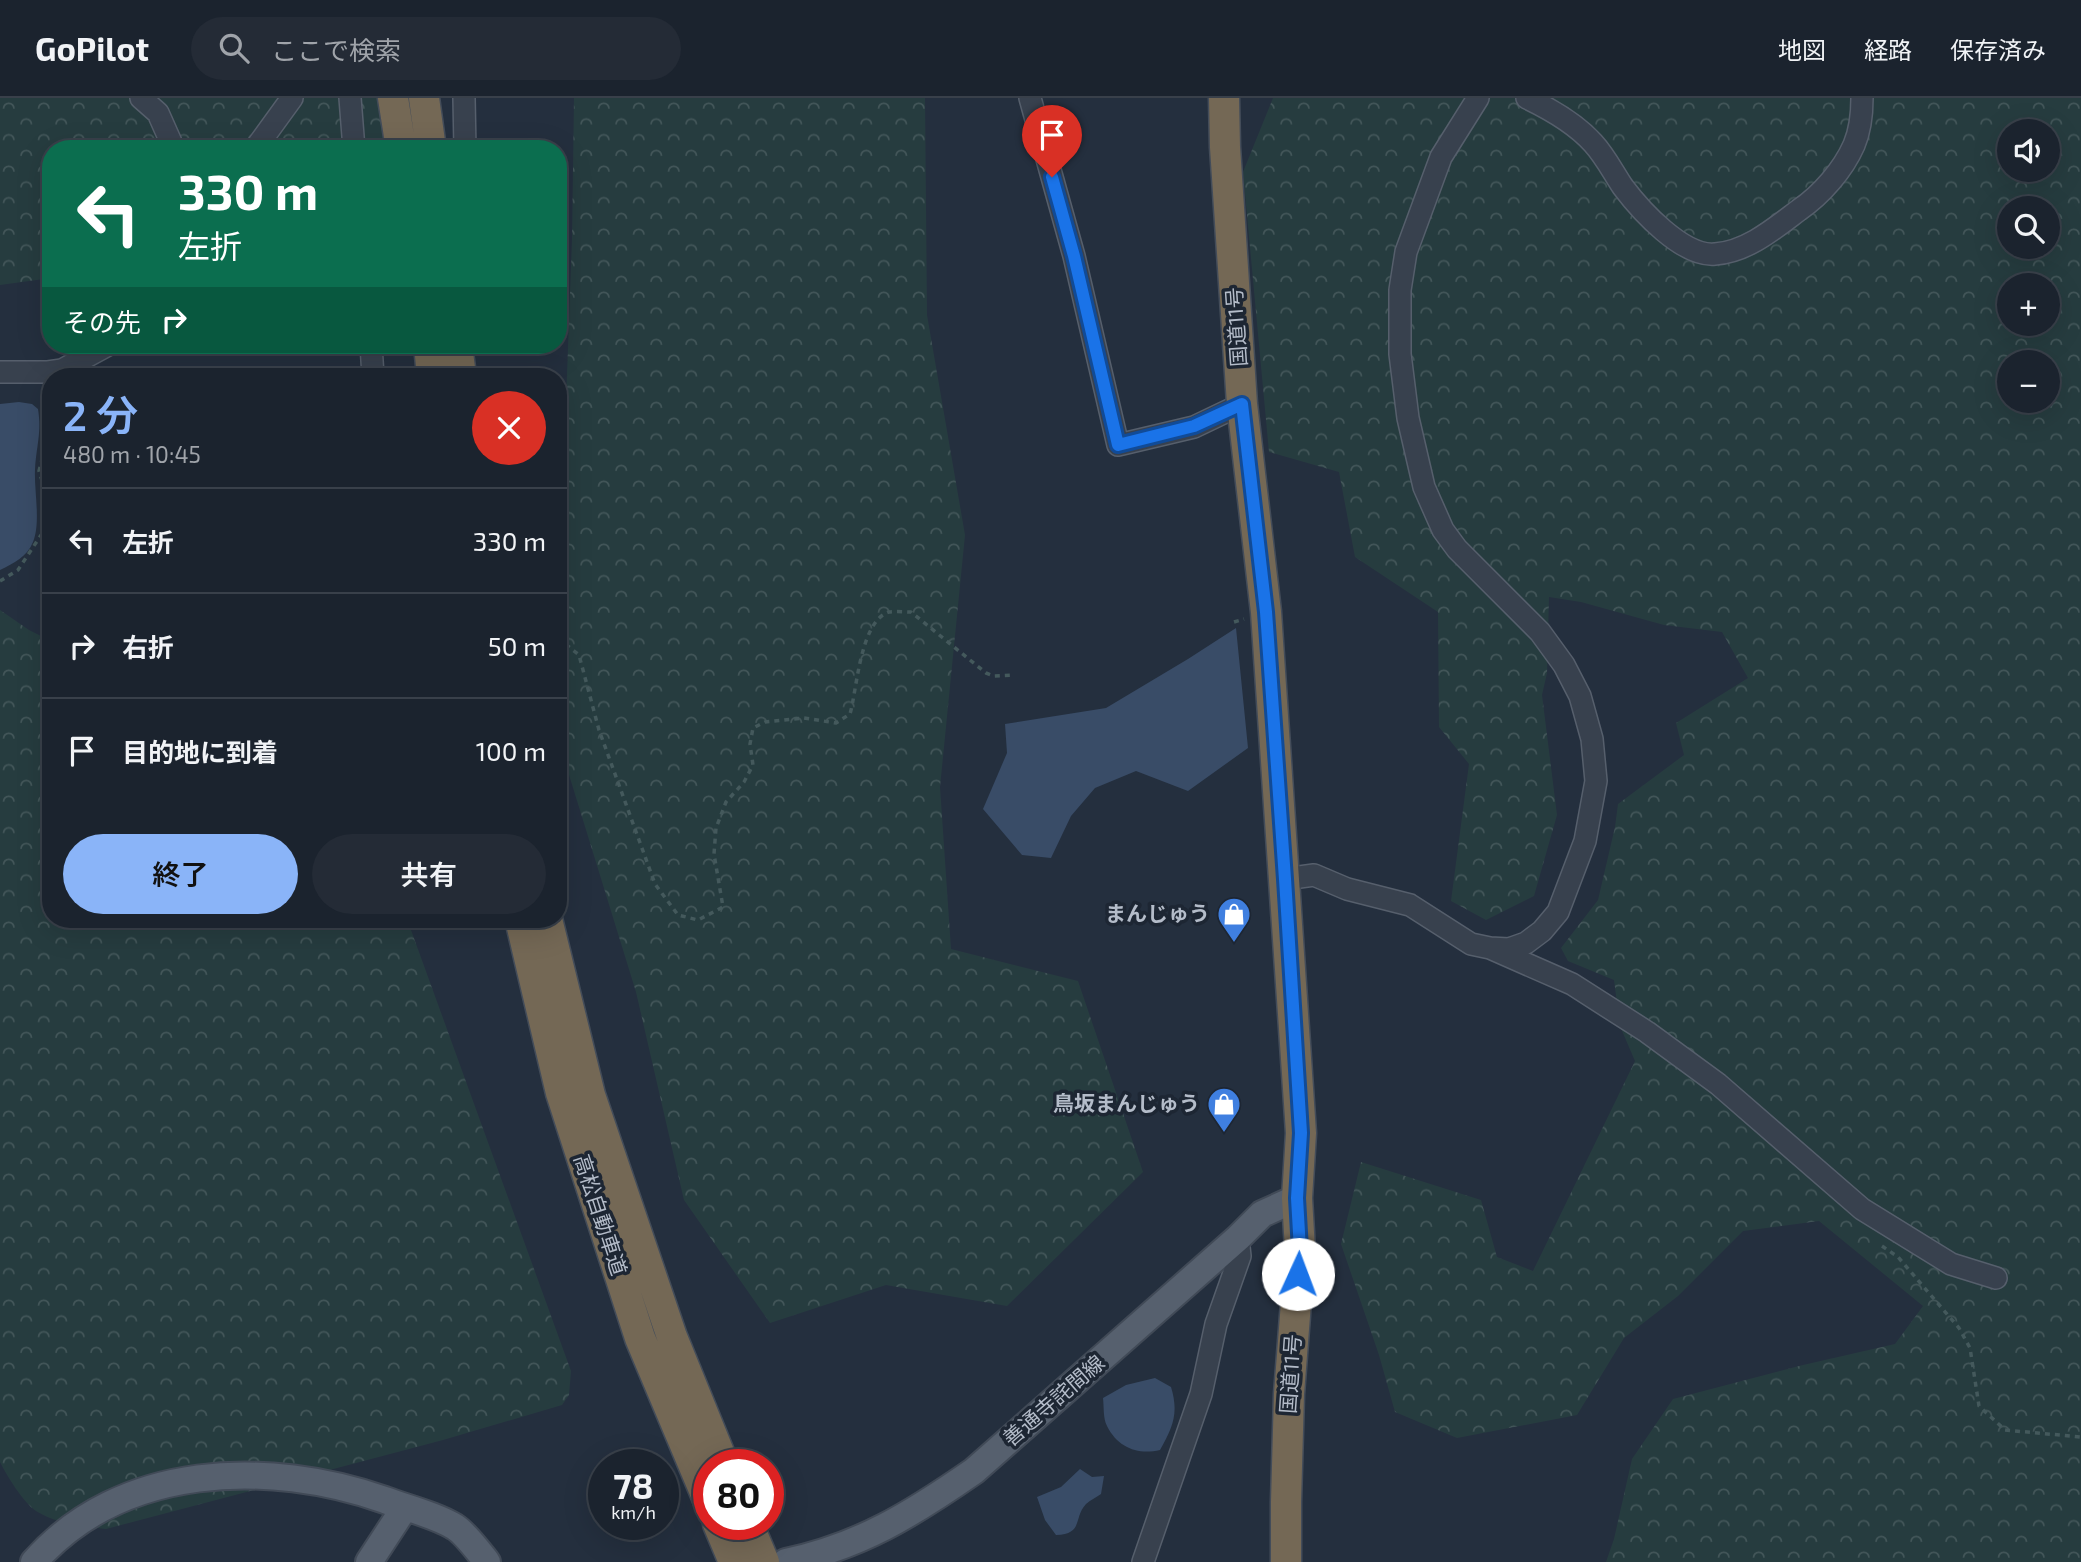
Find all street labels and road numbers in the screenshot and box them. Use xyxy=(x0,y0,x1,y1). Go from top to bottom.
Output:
street label: 国道11号 xyxy=(1220,286,1251,368)
street label: 高松自動車道 xyxy=(570,1151,633,1278)
street label: 国道11号 xyxy=(1274,1333,1305,1415)
street label: 善通寺詫間線 xyxy=(997,1349,1109,1451)

